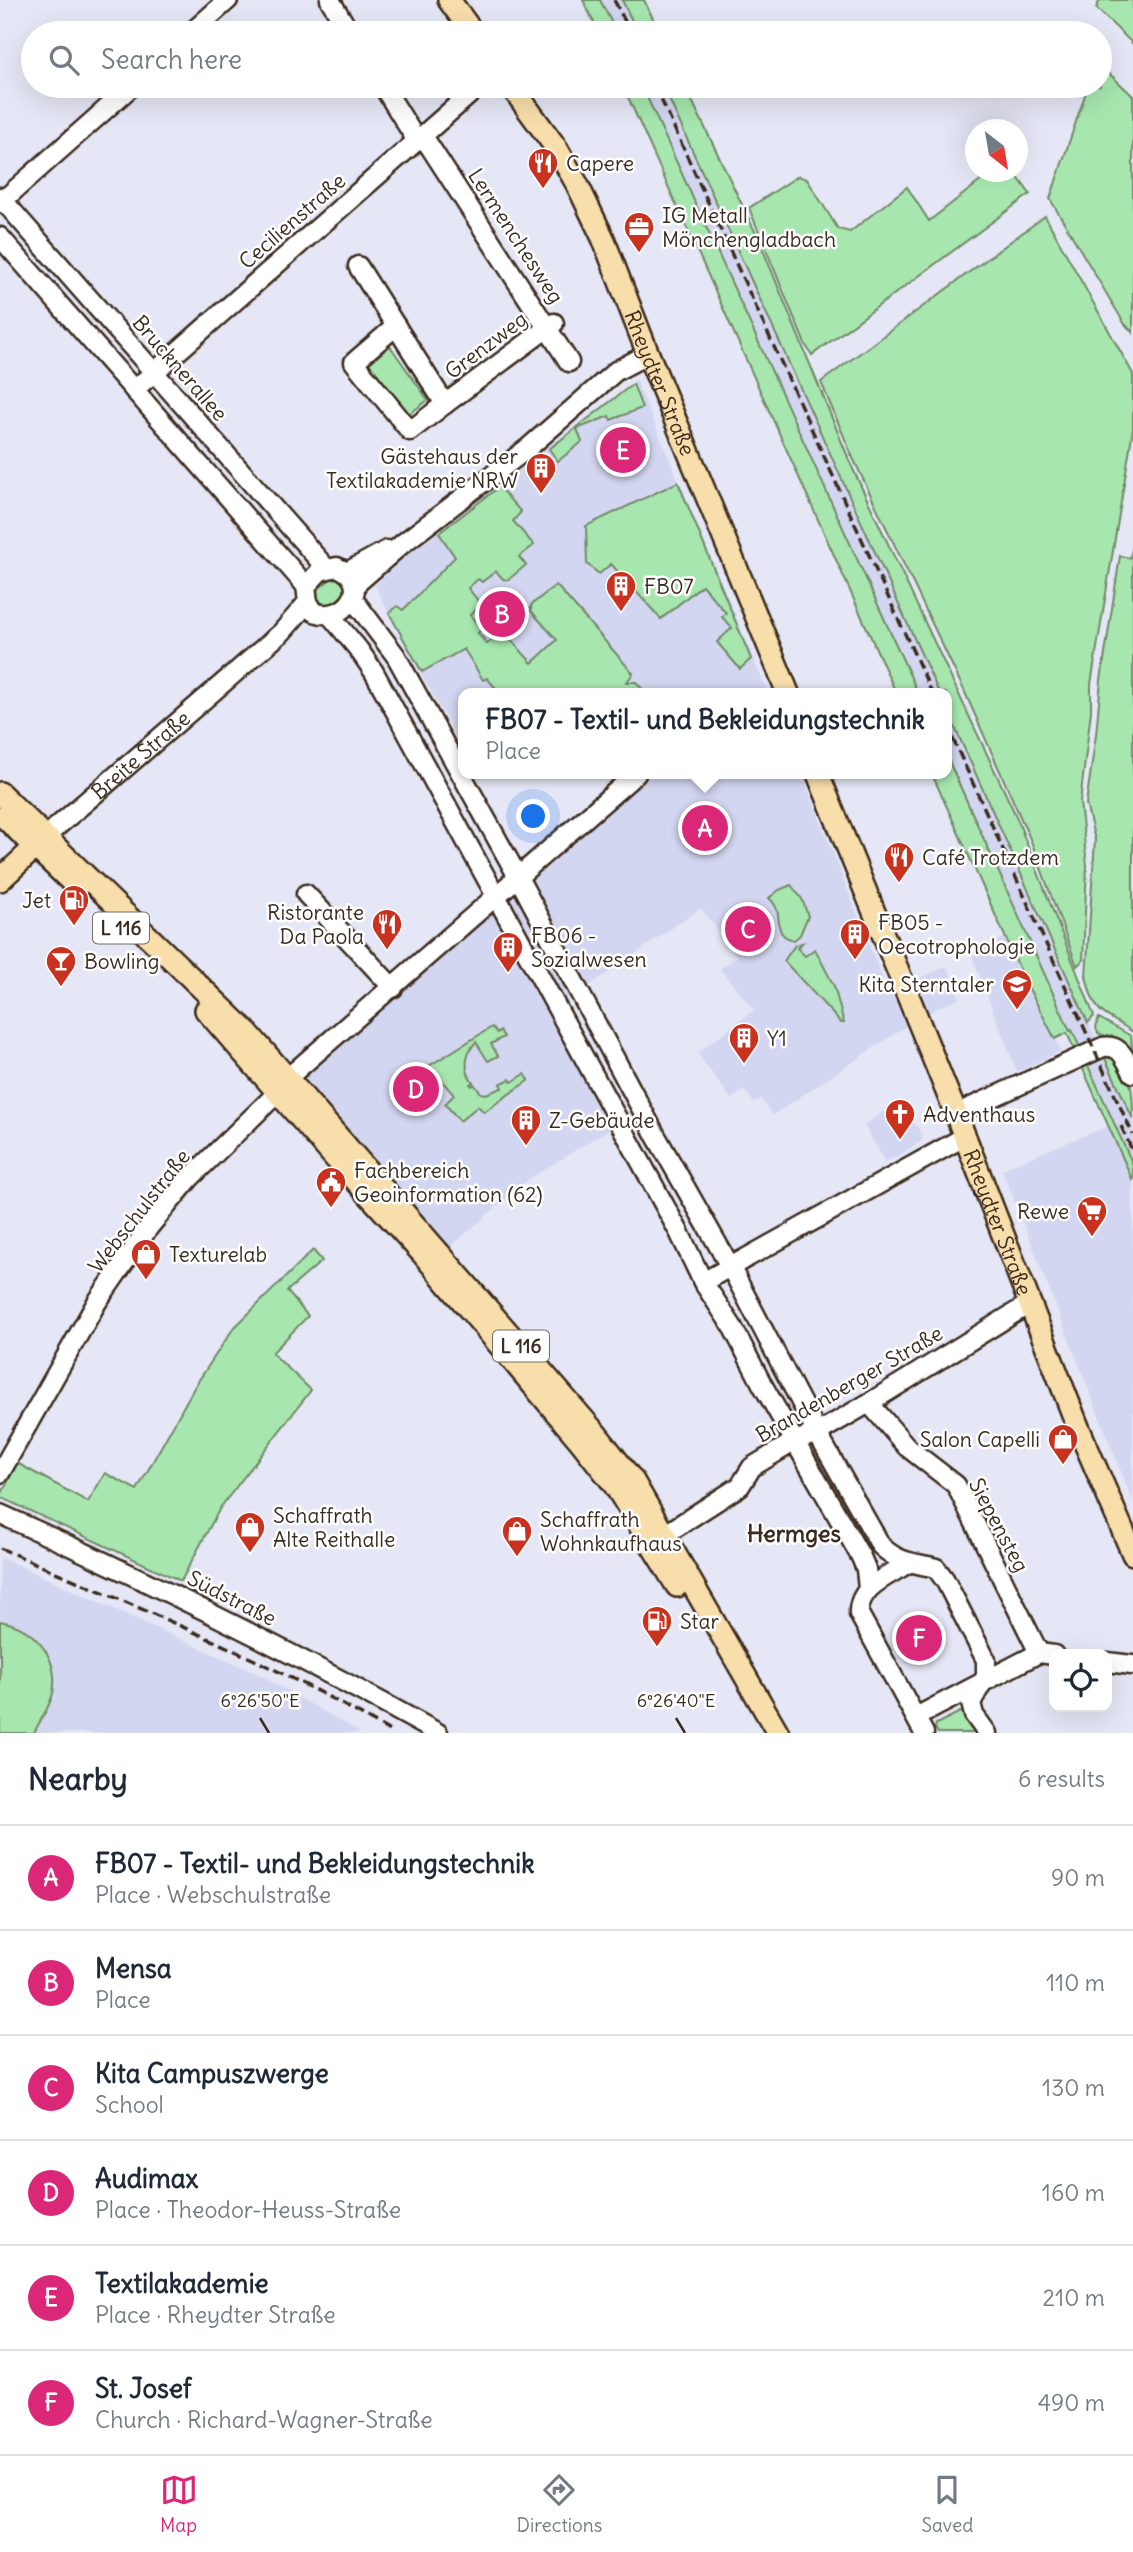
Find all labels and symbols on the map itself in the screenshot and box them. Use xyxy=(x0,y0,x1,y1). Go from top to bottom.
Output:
north arrow xyxy=(965,119,1028,182)
restaurant icon: Capere xyxy=(526,146,560,190)
place label: Capere xyxy=(566,150,634,177)
street label: Lermenchesweg xyxy=(462,163,570,309)
street label: Cecilienstraße xyxy=(233,167,351,275)
place label: IG Metall Mönchengladbach xyxy=(662,202,836,253)
office icon: IG Metall Mönchengladbach xyxy=(622,210,656,254)
street label: Grenzweg xyxy=(439,305,533,385)
street label: Rheydter Straße xyxy=(619,306,702,459)
street label: Brucknerallee xyxy=(127,309,233,427)
pin: E xyxy=(600,424,646,476)
place label: Gästehaus der Textilakademie NRW xyxy=(326,443,518,494)
building icon: Gästehaus der Textilakademie NRW xyxy=(524,451,558,495)
building icon: FB07 xyxy=(604,569,638,613)
place label: FB07 xyxy=(644,573,693,600)
pin: B xyxy=(479,588,525,640)
street label: Breite Straße xyxy=(85,704,195,805)
your location xyxy=(516,799,550,833)
pin: A xyxy=(682,802,728,854)
restaurant icon: Café Trotzdem xyxy=(882,840,916,884)
place label: Café Trotzdem xyxy=(922,844,1059,871)
fuel station icon: Jet xyxy=(57,883,91,927)
place label: Jet xyxy=(22,887,51,914)
place label: Ristorante Da Paola xyxy=(267,899,364,950)
pin: C xyxy=(725,903,771,955)
restaurant icon: Ristorante Da Paola xyxy=(370,907,404,951)
place label: FB05 - Oecotrophologie xyxy=(878,909,1035,960)
road number: L 116 xyxy=(93,912,149,944)
building icon: FB05 - Oecotrophologie xyxy=(838,917,872,961)
place label: FB06 - Sozialwesen xyxy=(531,922,647,973)
building icon: FB06 - Sozialwesen xyxy=(491,930,525,974)
bar icon: Bowling xyxy=(44,944,78,988)
place label: Bowling xyxy=(84,948,159,975)
school or university icon: Kita Sterntaler xyxy=(1000,967,1034,1011)
place label: Kita Sterntaler xyxy=(859,971,994,998)
building icon: Y1 xyxy=(727,1021,761,1065)
place label: Y1 xyxy=(767,1025,787,1052)
pin: D xyxy=(393,1063,439,1115)
church icon: Adventhaus xyxy=(883,1097,917,1141)
place label: Adventhaus xyxy=(923,1101,1035,1128)
building icon: Z-Gebäude xyxy=(509,1103,543,1147)
place label: Z-Gebäude xyxy=(549,1107,655,1134)
street label: Webschulstraße xyxy=(82,1144,196,1278)
street label: Rheydter Straße xyxy=(958,1145,1039,1299)
place label: Fachbereich Geoinformation (62) xyxy=(354,1157,543,1208)
public building icon: Fachbereich Geoinformation (62) xyxy=(314,1165,348,1209)
supermarket icon: Rewe xyxy=(1075,1194,1109,1238)
place label: Rewe xyxy=(1017,1198,1069,1225)
shop icon: Texturelab xyxy=(129,1237,163,1281)
place label: Texturelab xyxy=(169,1241,267,1268)
street label: Brandenberger Straße xyxy=(751,1319,947,1449)
road number: L 116 xyxy=(493,1330,549,1362)
shop icon: Salon Capelli xyxy=(1046,1422,1080,1466)
place label: Salon Capelli xyxy=(920,1426,1040,1453)
street label: Siepensteg xyxy=(963,1473,1035,1577)
place label: Schaffrath Alte Reithalle xyxy=(273,1502,395,1553)
place label: Schaffrath Wohnkaufhaus xyxy=(540,1506,682,1557)
shop icon: Schaffrath Alte Reithalle xyxy=(233,1510,267,1554)
shop icon: Schaffrath Wohnkaufhaus xyxy=(500,1514,534,1558)
district label: Hermges xyxy=(747,1519,841,1548)
street label: Südstraße xyxy=(183,1564,281,1632)
fuel station icon: Star xyxy=(640,1604,674,1648)
place label: Star xyxy=(680,1608,719,1635)
pin: F xyxy=(896,1612,942,1664)
text: 6°26'50"E xyxy=(220,1689,300,1712)
text: 6°26'40"E xyxy=(637,1689,715,1712)

